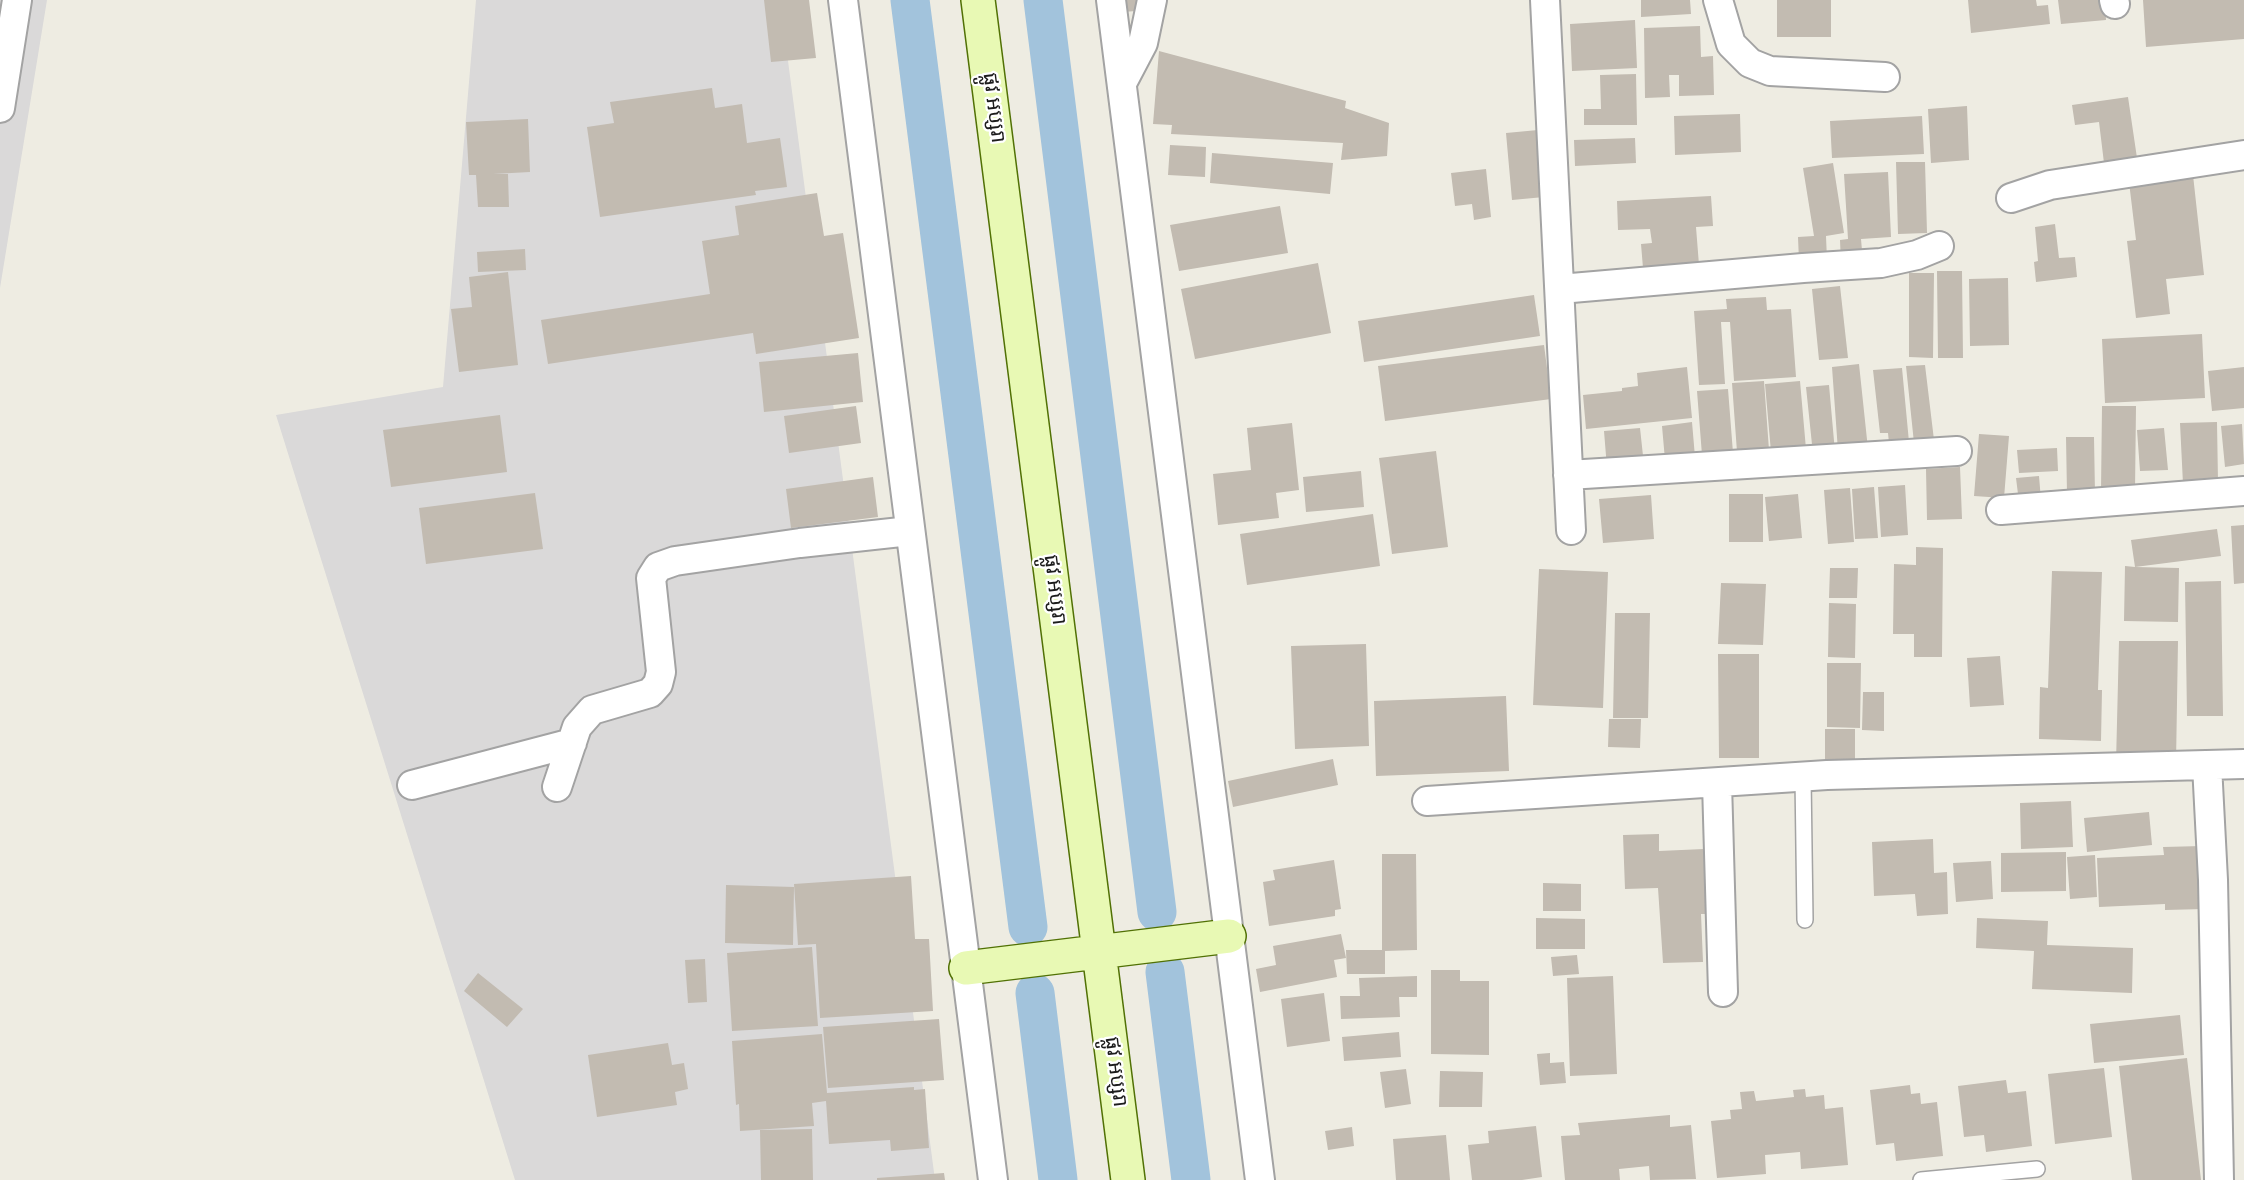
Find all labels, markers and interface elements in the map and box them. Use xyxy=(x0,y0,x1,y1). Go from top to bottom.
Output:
street label: ផ្លូវ អប្សរា xyxy=(975,71,1009,145)
street label: ផ្លូវ អប្សរា xyxy=(1036,553,1070,627)
street label: ផ្លូវ អប្សរា xyxy=(1097,1035,1131,1109)

